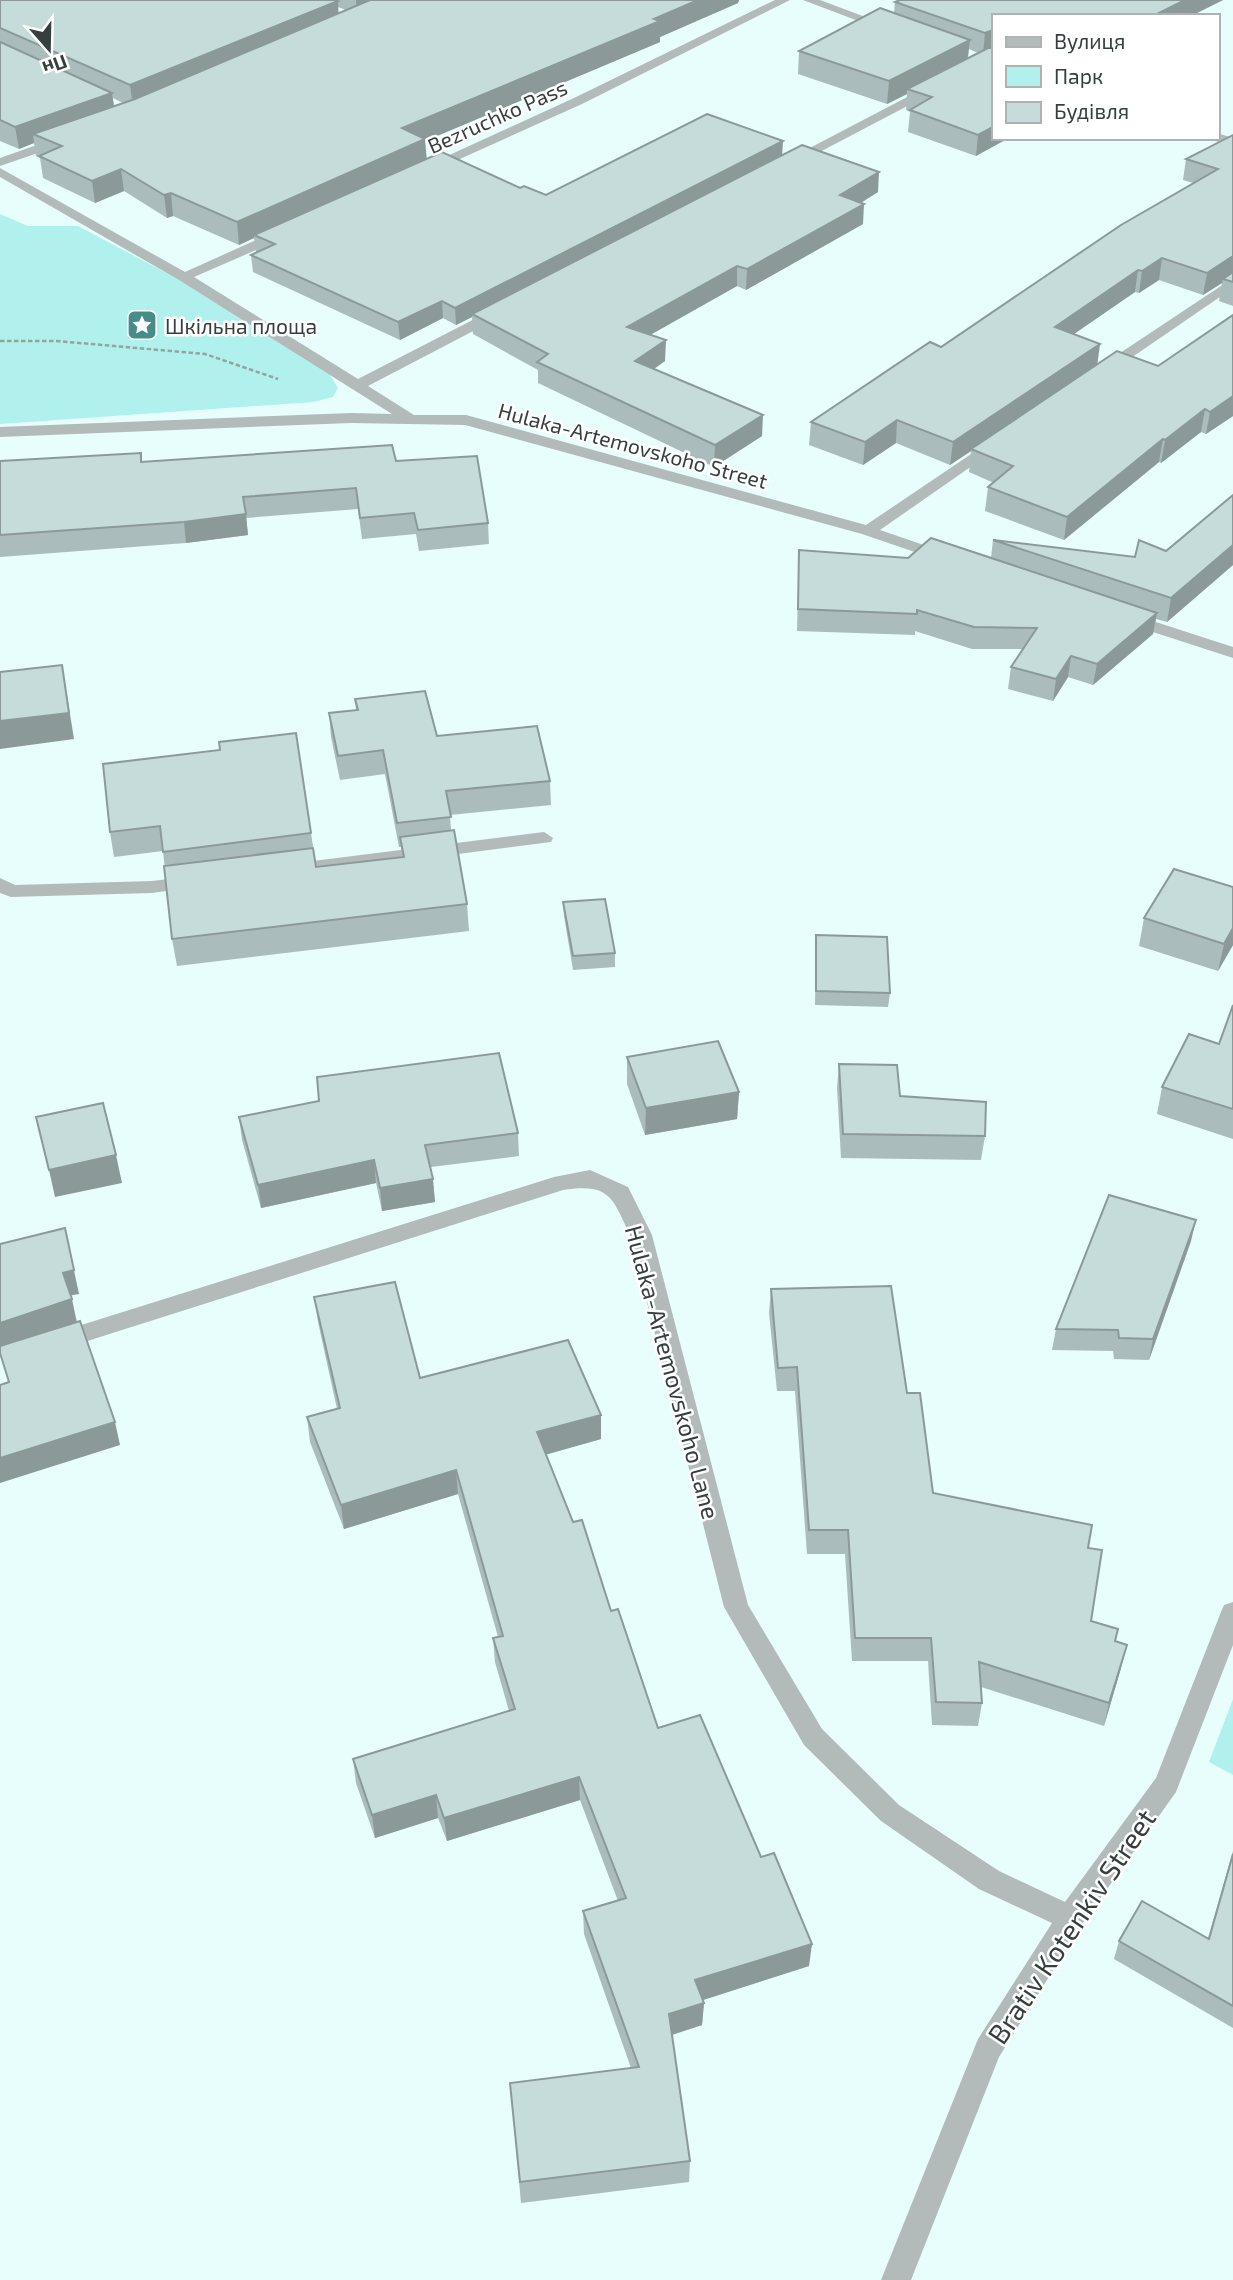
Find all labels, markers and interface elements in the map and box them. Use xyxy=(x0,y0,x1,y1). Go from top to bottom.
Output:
north arrow xyxy=(14,14,84,84)
legend xyxy=(992,14,1219,140)
text: Вулиця xyxy=(1054,28,1125,54)
text: Пн xyxy=(39,50,71,80)
text: Парк xyxy=(1054,63,1103,88)
street label: Bezruchko Pass xyxy=(423,74,571,158)
text: Будівля xyxy=(1054,98,1129,124)
place icon: Шкільна площа xyxy=(125,308,159,342)
place label: Шкільна площа xyxy=(165,313,317,338)
street label: Hulaka-Artemovskoho Street xyxy=(496,397,770,493)
street label: Hulaka-Artemovskoho Lane xyxy=(620,1222,726,1522)
street label: Brativ Kotenkiv Street xyxy=(980,1802,1162,2050)

